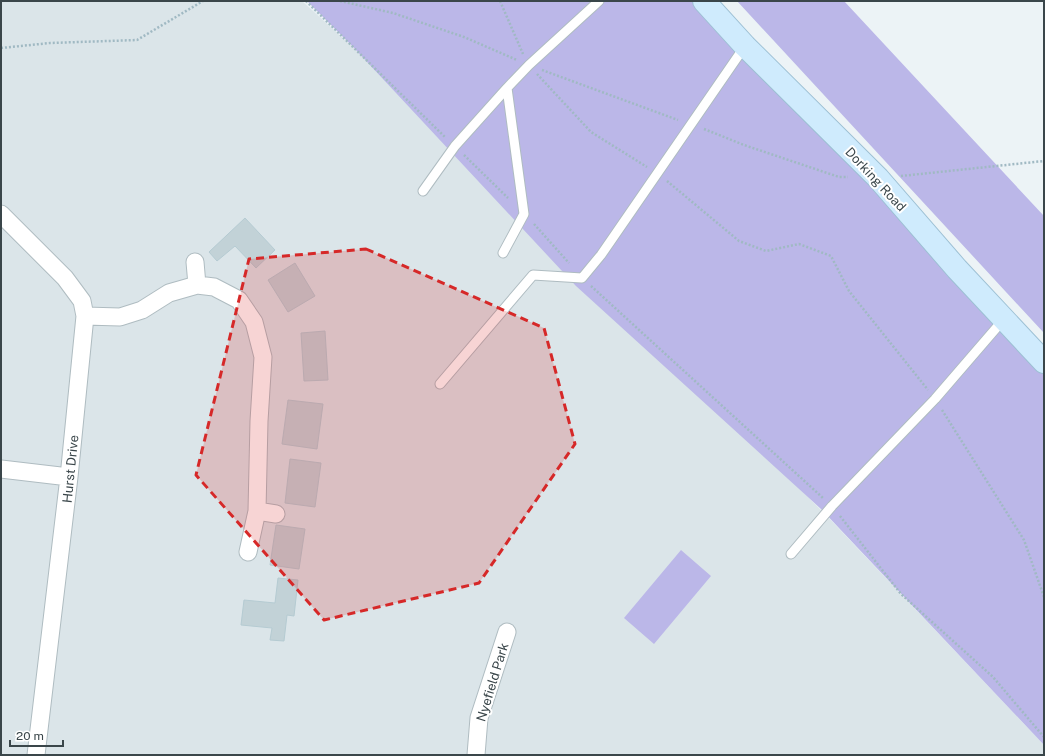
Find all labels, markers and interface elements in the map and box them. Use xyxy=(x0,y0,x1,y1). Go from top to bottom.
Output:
street label: Dorking Road xyxy=(842,144,909,214)
street label: Hurst Drive xyxy=(59,434,82,504)
street label: Nyefield Park xyxy=(473,641,512,723)
scale bar xyxy=(10,722,63,748)
text: 20 m xyxy=(16,729,44,743)

